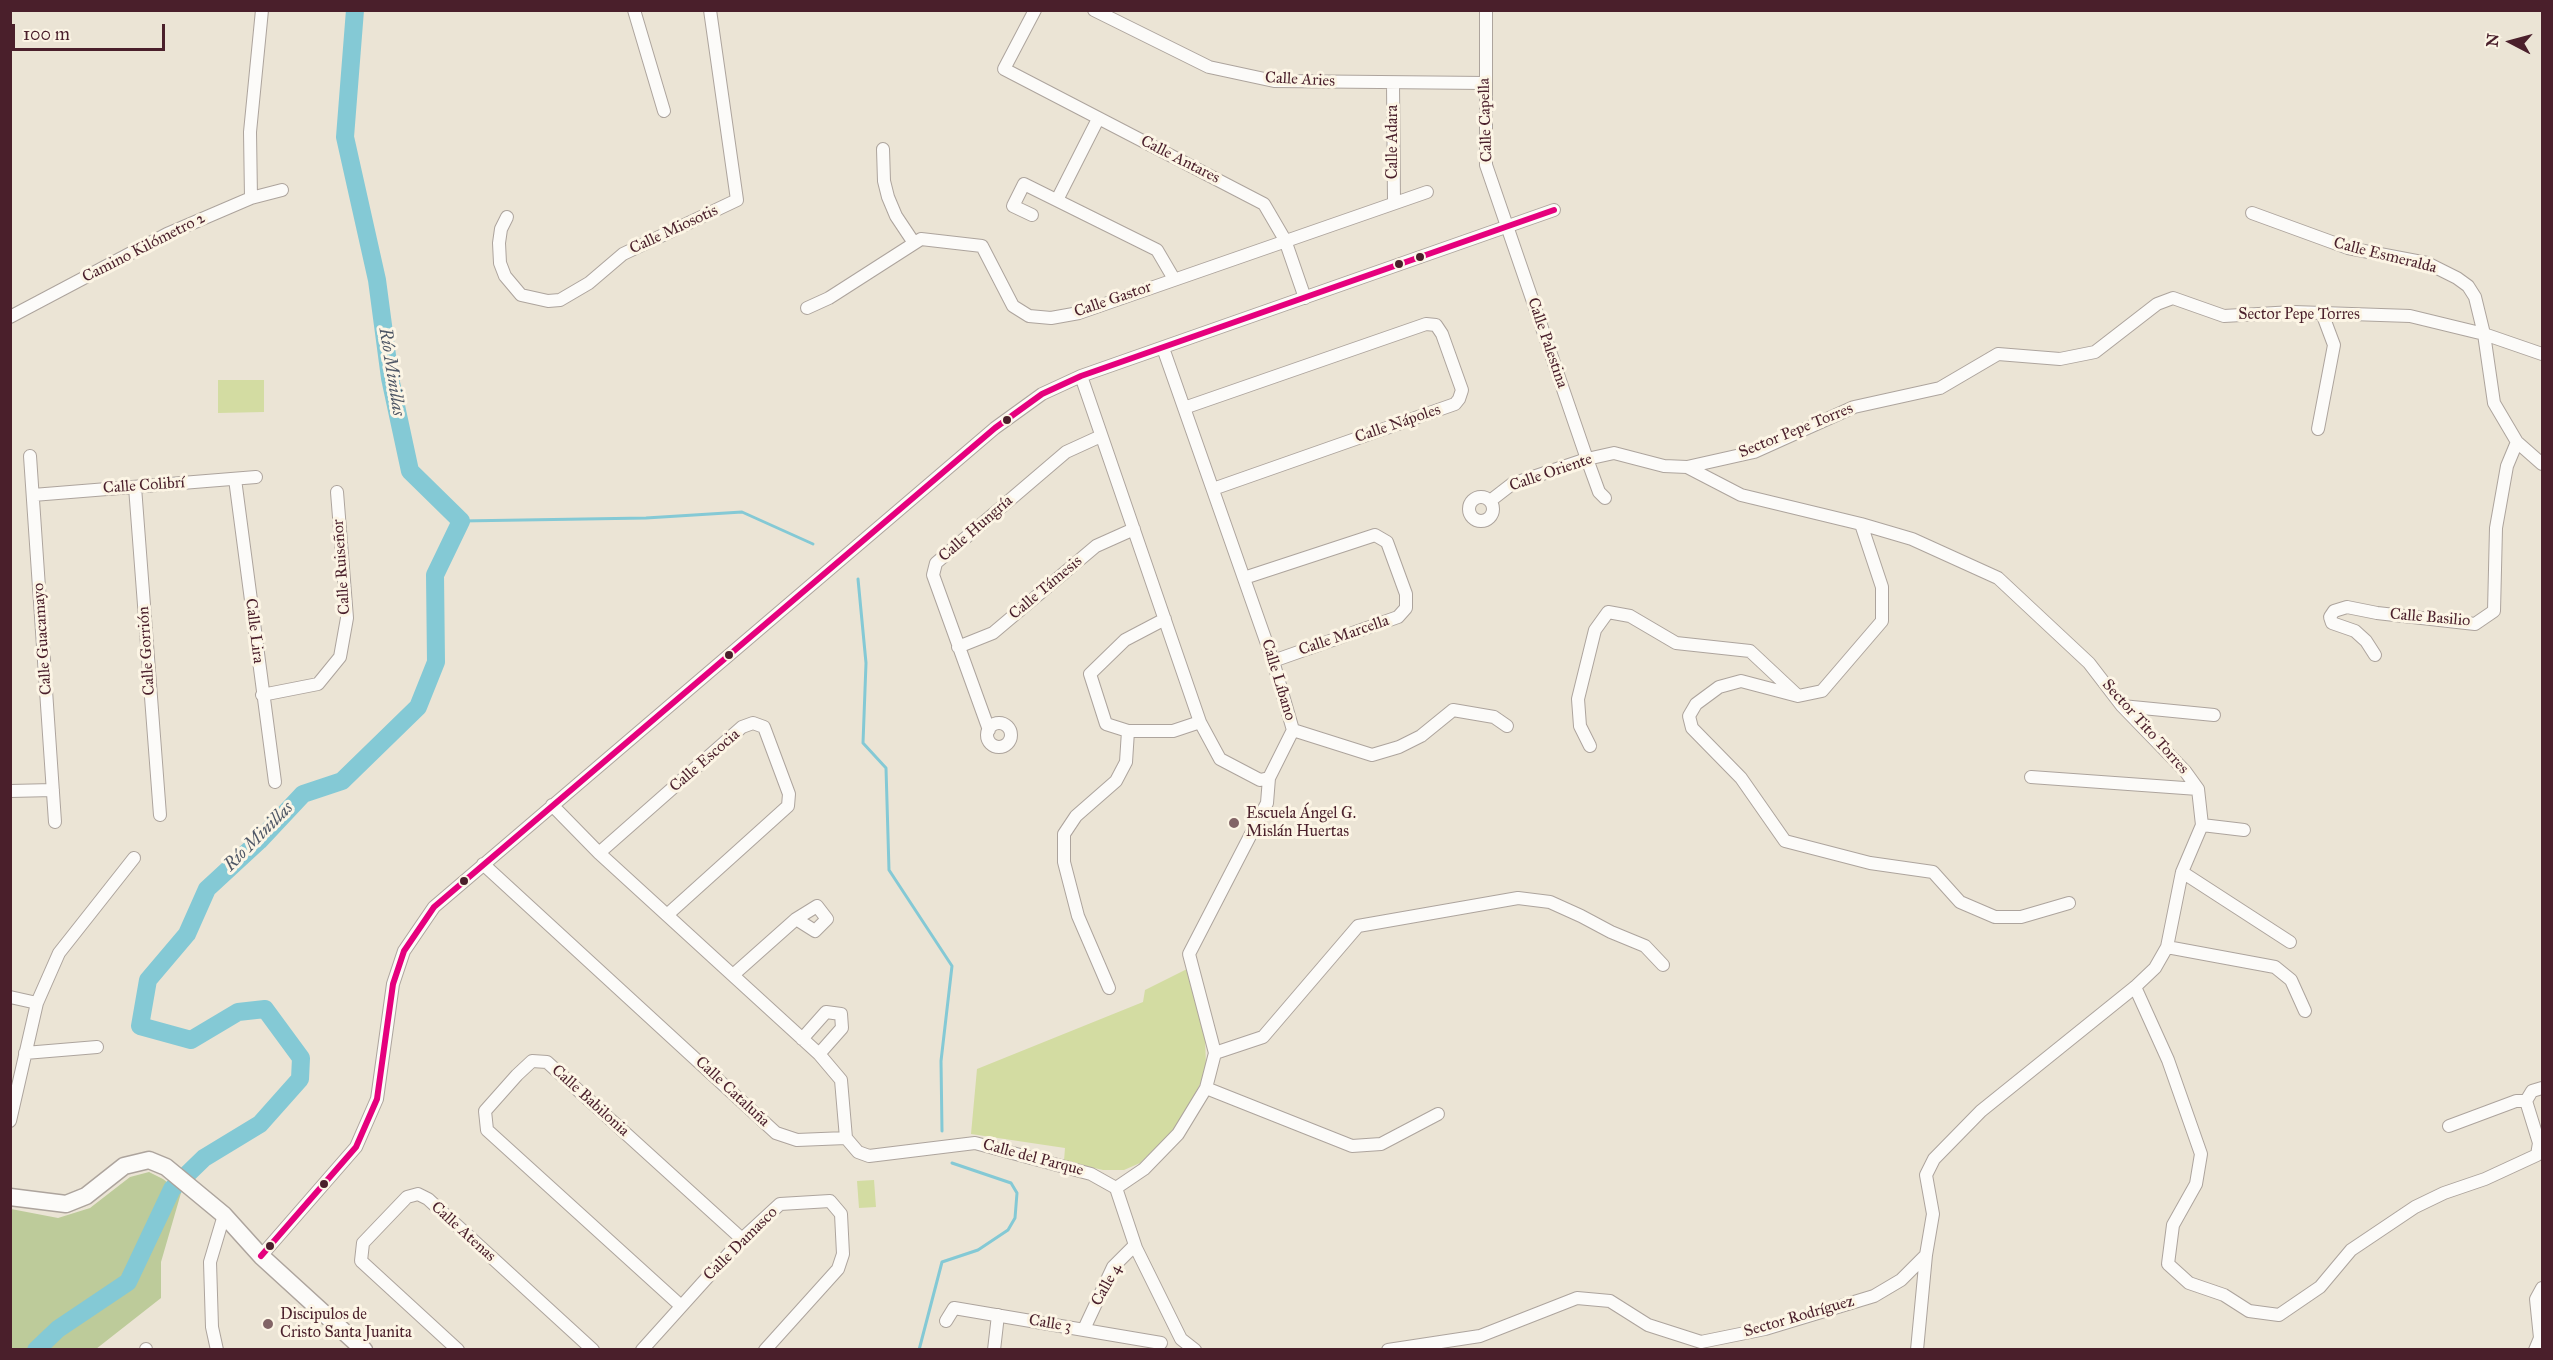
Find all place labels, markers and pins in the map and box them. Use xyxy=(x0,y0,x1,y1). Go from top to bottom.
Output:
unlabelled marker xyxy=(1414,251,1426,263)
unlabelled marker xyxy=(1393,258,1405,270)
unlabelled marker xyxy=(1001,414,1013,426)
unlabelled marker xyxy=(723,649,735,661)
place label: Escuela Ángel G. Mislán Huertas xyxy=(1246,804,1356,842)
marker: Escuela Ángel G. Mislán Huertas xyxy=(1227,816,1241,830)
unlabelled marker xyxy=(458,875,470,887)
unlabelled marker xyxy=(318,1178,330,1190)
unlabelled marker xyxy=(264,1240,276,1252)
place label: Discipulos de Cristo Santa Juanita xyxy=(280,1305,412,1343)
marker: Discipulos de Cristo Santa Juanita xyxy=(261,1317,275,1331)

